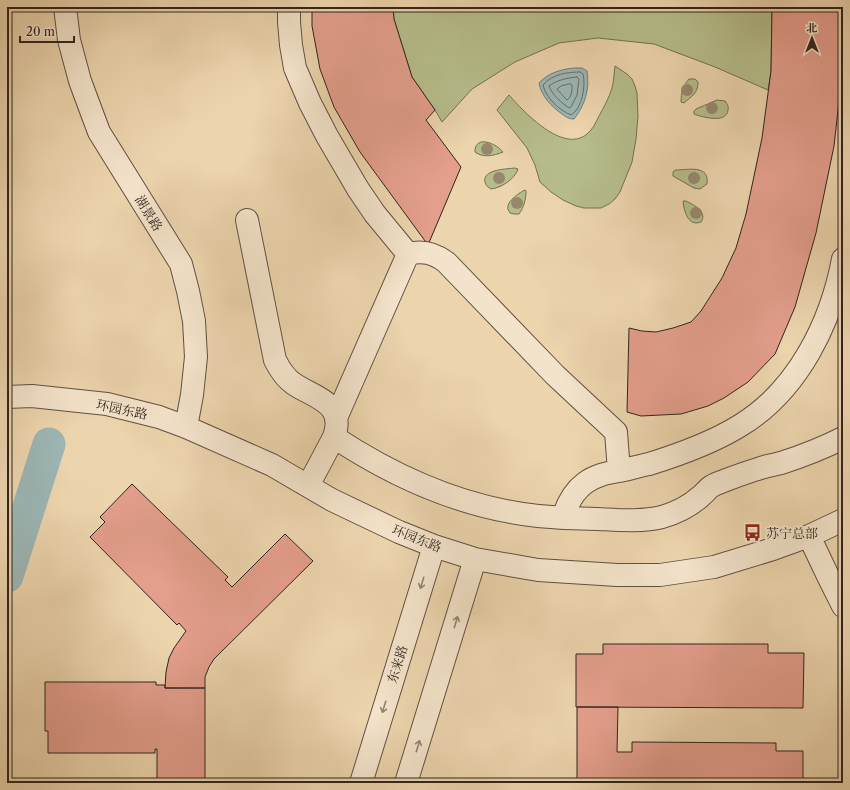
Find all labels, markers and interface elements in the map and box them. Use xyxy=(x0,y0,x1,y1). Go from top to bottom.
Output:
scale bar xyxy=(20,18,74,44)
north arrow xyxy=(792,18,832,58)
text: 北 xyxy=(807,21,818,35)
text: 20 m xyxy=(26,24,55,39)
street label: 湖景路 xyxy=(132,192,166,234)
street label: 环园东路 xyxy=(95,396,149,422)
street label: 环园东路 xyxy=(390,521,444,555)
bus stop icon: 苏宁总部 xyxy=(743,523,763,543)
place label: 苏宁总部 xyxy=(766,525,818,541)
one-way arrow xyxy=(418,577,426,589)
one-way arrow xyxy=(453,615,460,628)
street label: 东来路 xyxy=(384,643,410,685)
one-way arrow xyxy=(380,701,387,714)
one-way arrow xyxy=(415,739,422,752)

